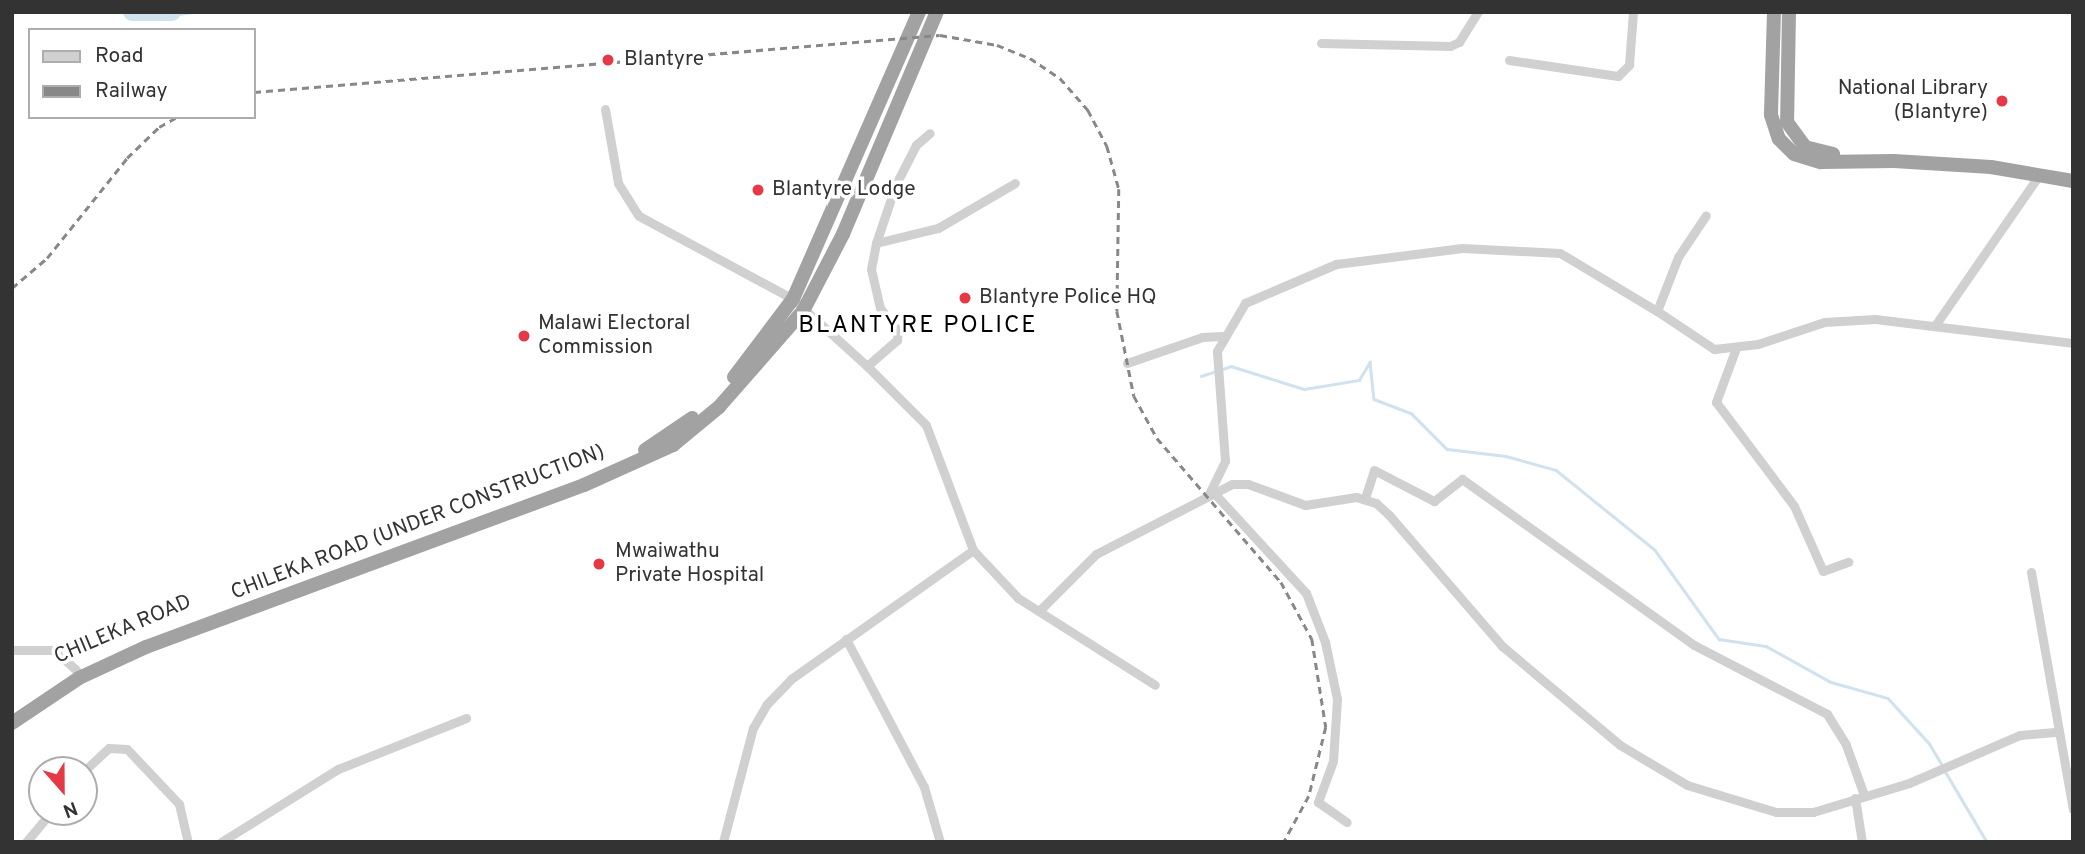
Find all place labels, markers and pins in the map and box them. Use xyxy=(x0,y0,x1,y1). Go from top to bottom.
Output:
place label: Blantyre xyxy=(624,47,704,73)
marker: Blantyre xyxy=(598,50,618,70)
place label: National Library (Blantyre) xyxy=(1838,76,1988,126)
marker: National Library (Blantyre) xyxy=(1994,93,2010,109)
place label: Blantyre Lodge xyxy=(772,177,915,203)
marker: Blantyre Lodge xyxy=(750,182,766,198)
place label: Blantyre Police HQ xyxy=(979,285,1157,311)
marker: Blantyre Police HQ xyxy=(957,290,973,306)
place label: Malawi Electoral Commission xyxy=(538,311,691,361)
marker: Malawi Electoral Commission xyxy=(516,328,532,344)
place label: Mwaiwathu Private Hospital xyxy=(615,539,764,589)
marker: Mwaiwathu Private Hospital xyxy=(589,554,609,574)

